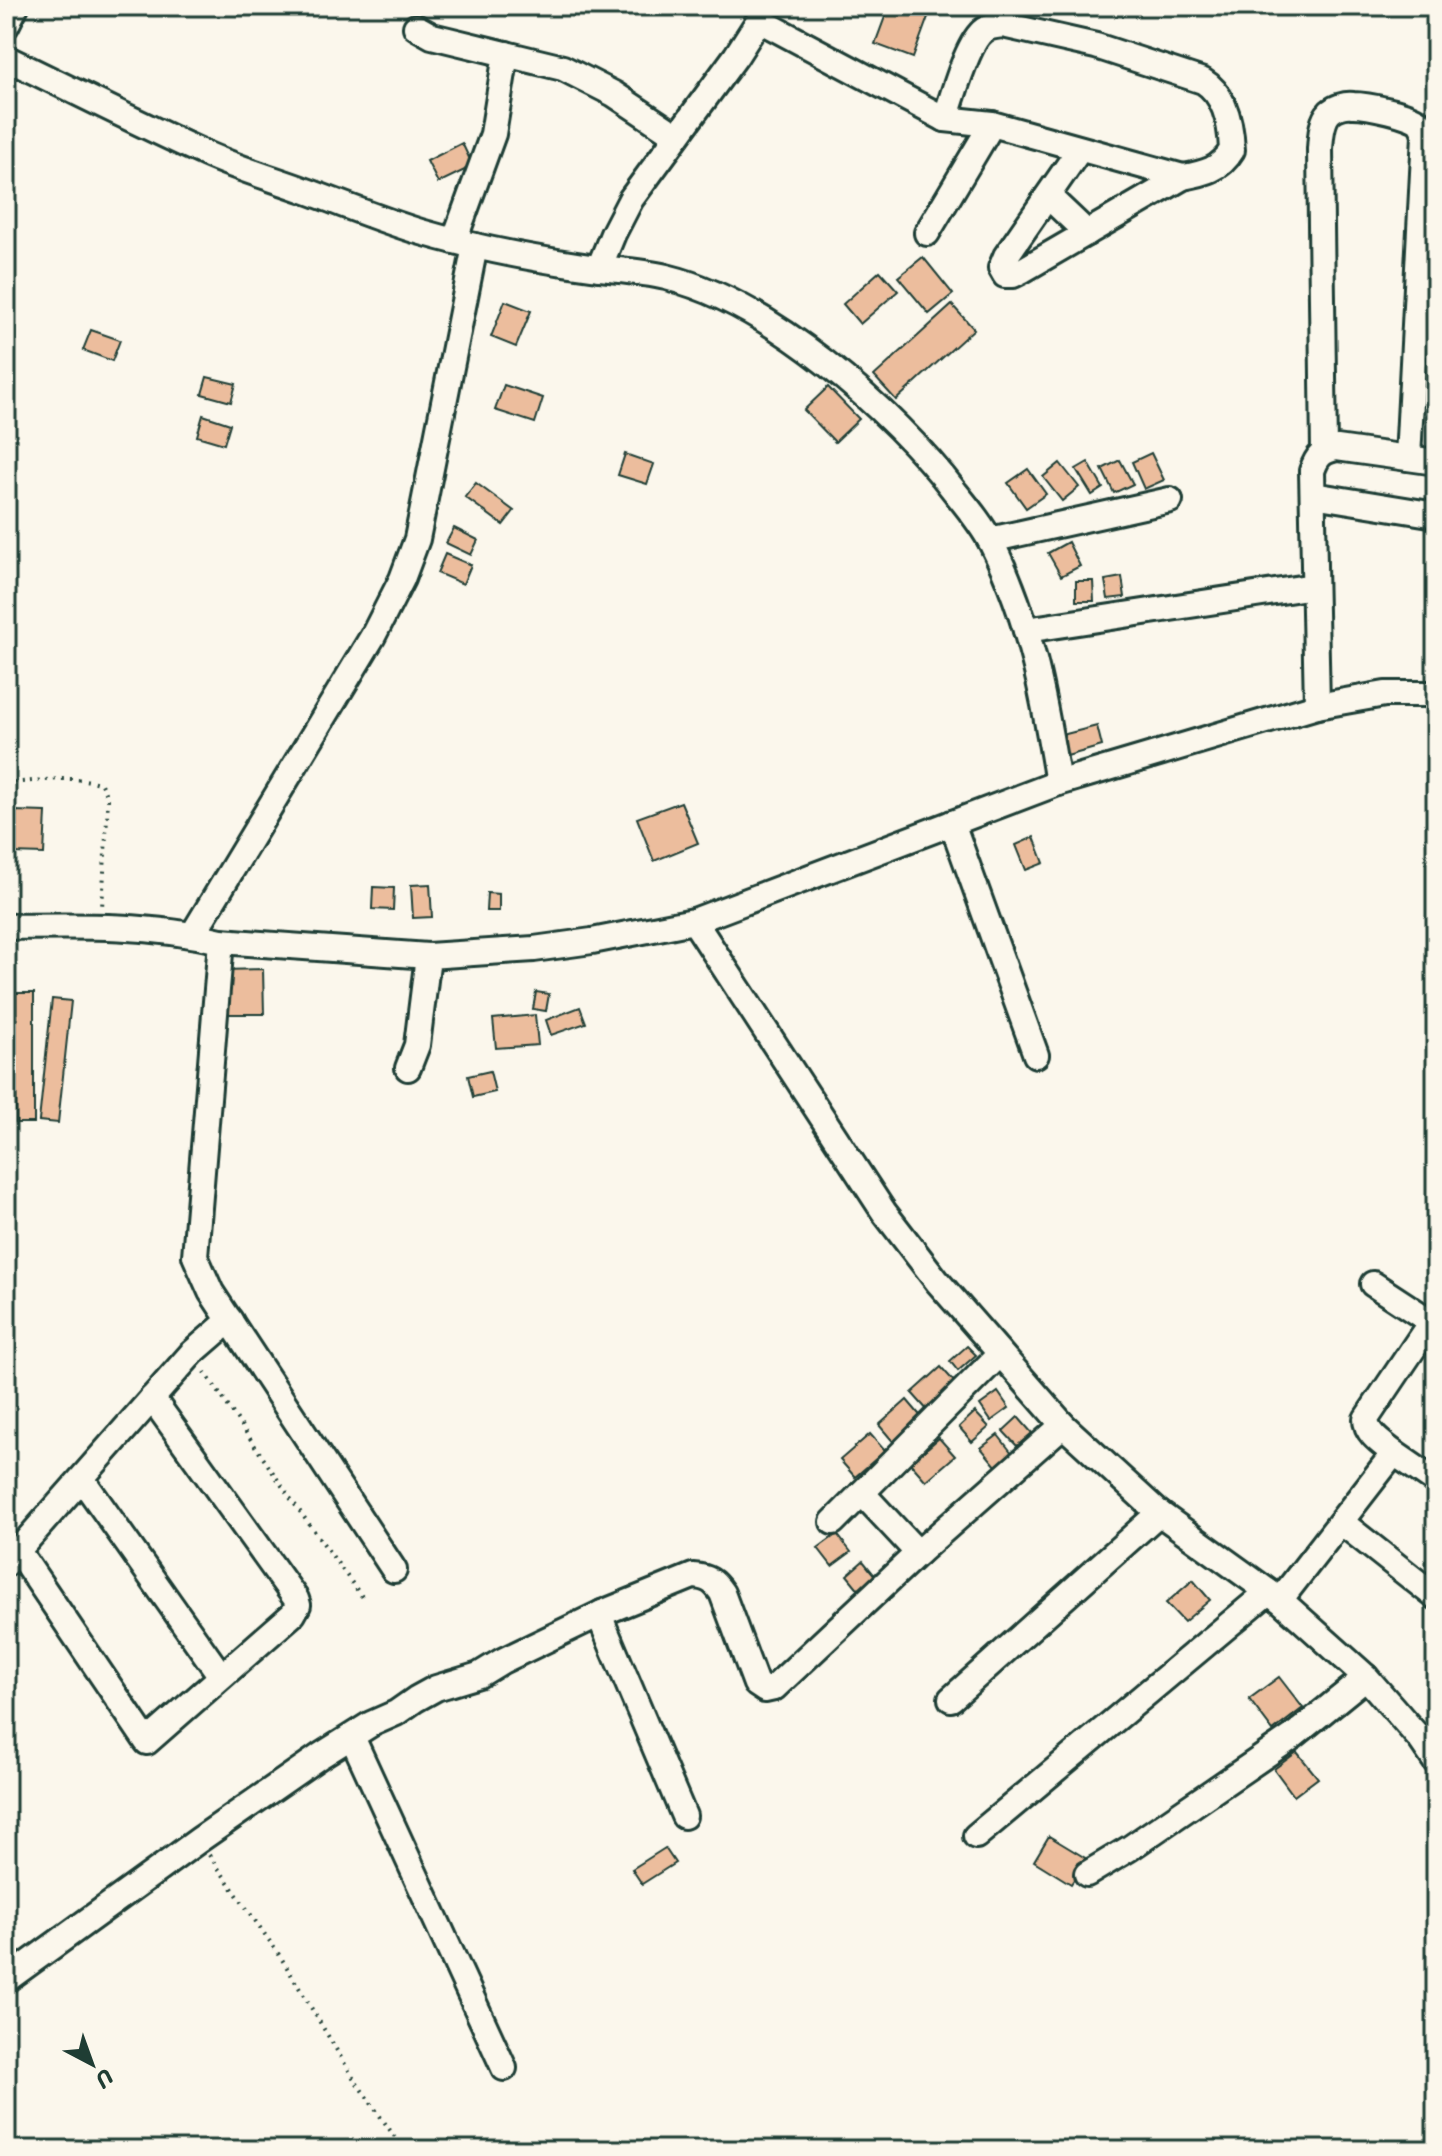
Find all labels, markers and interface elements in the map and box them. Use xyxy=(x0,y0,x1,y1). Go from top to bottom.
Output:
north arrow xyxy=(52,2024,132,2104)
text: U xyxy=(85,2059,123,2099)

